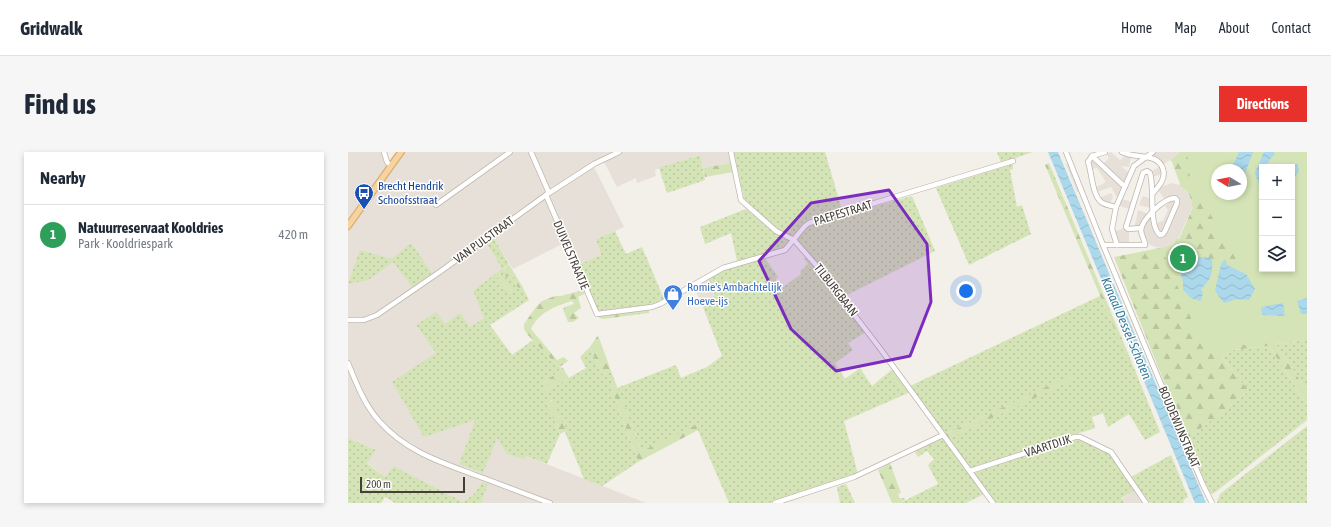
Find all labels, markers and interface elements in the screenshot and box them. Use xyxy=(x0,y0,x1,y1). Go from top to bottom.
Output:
text: Gridwalk xyxy=(20,17,82,39)
text: Home xyxy=(1121,20,1152,36)
text: Map xyxy=(1174,20,1197,36)
text: About xyxy=(1219,20,1250,36)
text: Contact xyxy=(1272,20,1311,36)
button: Directions xyxy=(1219,86,1307,122)
text: Find us xyxy=(24,88,96,120)
north arrow xyxy=(1211,164,1247,200)
map controls xyxy=(1259,164,1295,272)
button: + xyxy=(1259,164,1295,200)
text: Nearby xyxy=(40,168,86,188)
place label: Brecht Hendrik Schoofsstraat xyxy=(378,179,444,207)
bus stop icon: Brecht Hendrik Schoofsstraat xyxy=(353,182,375,210)
street label: PAEPESTRAAT xyxy=(812,197,875,229)
button: − xyxy=(1259,200,1295,236)
street label: VAN PULSTRAAT xyxy=(451,213,517,266)
street label: DUIVELSTRAATJE xyxy=(550,218,592,292)
text: Natuurreservaat Kooldries xyxy=(78,219,223,236)
text: 1 xyxy=(50,227,56,242)
text: 420 m xyxy=(279,227,308,242)
text: Park · Kooldriespark xyxy=(78,236,173,251)
button: layers xyxy=(1259,236,1295,272)
pin: 1 xyxy=(1170,243,1196,273)
street label: TILBURGBAAN xyxy=(811,261,861,319)
water label: Kanaal Dessel-Schoten xyxy=(1098,275,1155,382)
place label: Romie's Ambachtelijk Hoeve-ijs xyxy=(687,280,783,308)
your location xyxy=(956,281,976,301)
shop icon: Romie's Ambachtelijk Hoeve-ijs xyxy=(662,283,684,311)
street label: BOUDEWIJNSTRAAT xyxy=(1156,384,1203,471)
street label: VAARTDIJK xyxy=(1023,432,1073,460)
scale bar xyxy=(360,475,465,494)
text: 200 m xyxy=(366,478,391,490)

